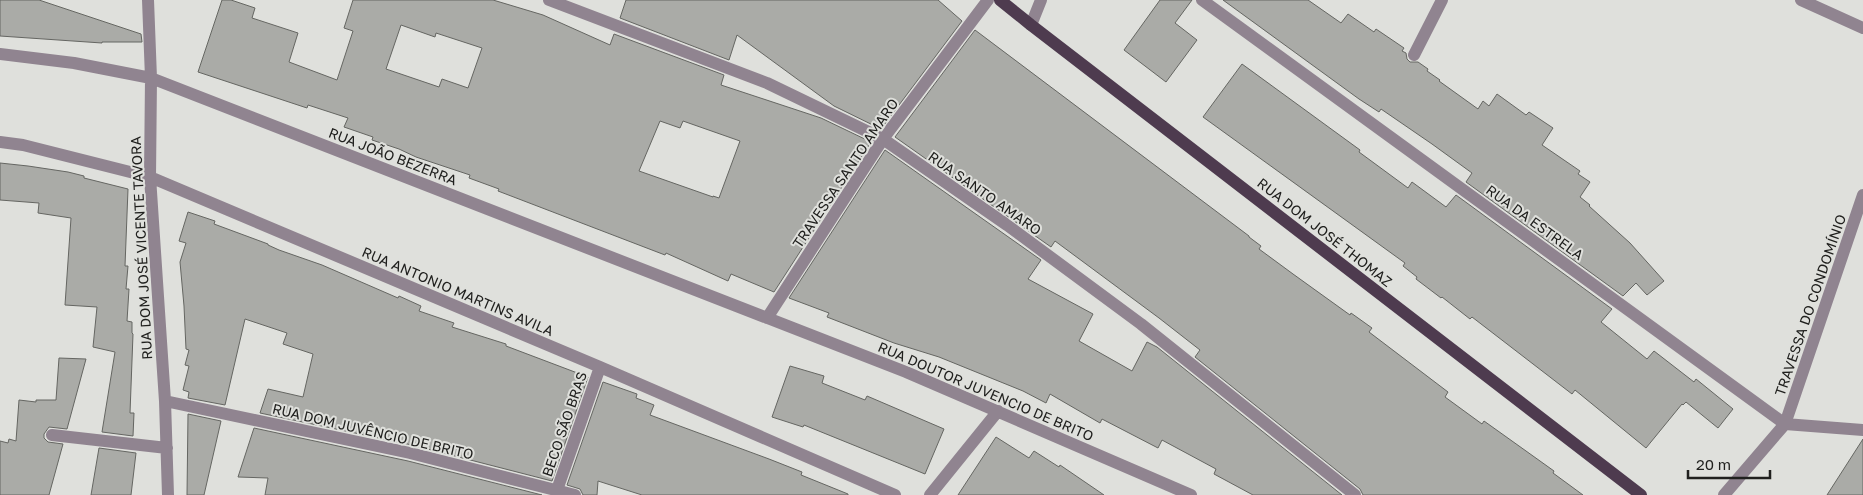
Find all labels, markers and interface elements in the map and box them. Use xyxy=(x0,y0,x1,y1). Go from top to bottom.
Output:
street label: TRAVESSA SANTO AMARO xyxy=(789,95,901,251)
street label: RUA JOÃO BEZERRA xyxy=(326,124,460,189)
street label: RUA DOM JOSÉ VICENTE TAVORA xyxy=(127,135,155,360)
street label: RUA SANTO AMARO xyxy=(925,148,1045,238)
street label: RUA DOM JOSÉ THOMAZ xyxy=(1254,174,1396,290)
street label: RUA DA ESTRELA xyxy=(1483,181,1588,263)
street label: TRAVESSA DO CONDOMÍNIO xyxy=(1771,212,1849,398)
street label: RUA ANTONIO MARTINS AVILA xyxy=(360,243,557,339)
street label: RUA DOUTOR JUVENCIO DE BRITO xyxy=(876,338,1096,444)
street label: BECO SÃO BRAS xyxy=(538,369,590,479)
street label: RUA DOM JUVÊNCIO DE BRITO xyxy=(271,400,475,462)
scale bar xyxy=(1688,448,1770,480)
text: 20 m xyxy=(1696,455,1731,473)

